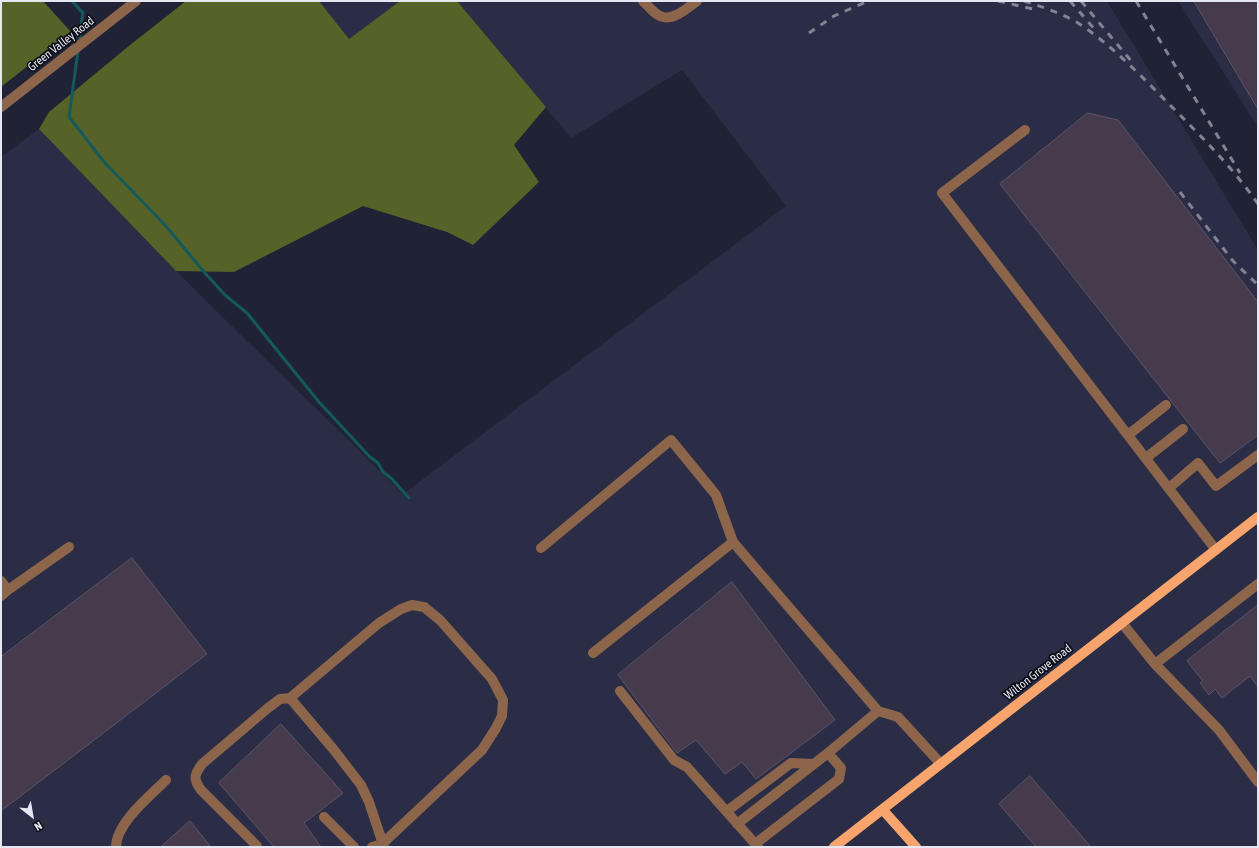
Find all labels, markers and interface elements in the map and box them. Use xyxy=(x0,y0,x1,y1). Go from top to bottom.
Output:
street label: Green Valley Road xyxy=(25,14,97,74)
street label: Wilton Grove Road xyxy=(1002,641,1074,703)
north arrow xyxy=(12,796,52,836)
text: N xyxy=(32,819,44,833)

